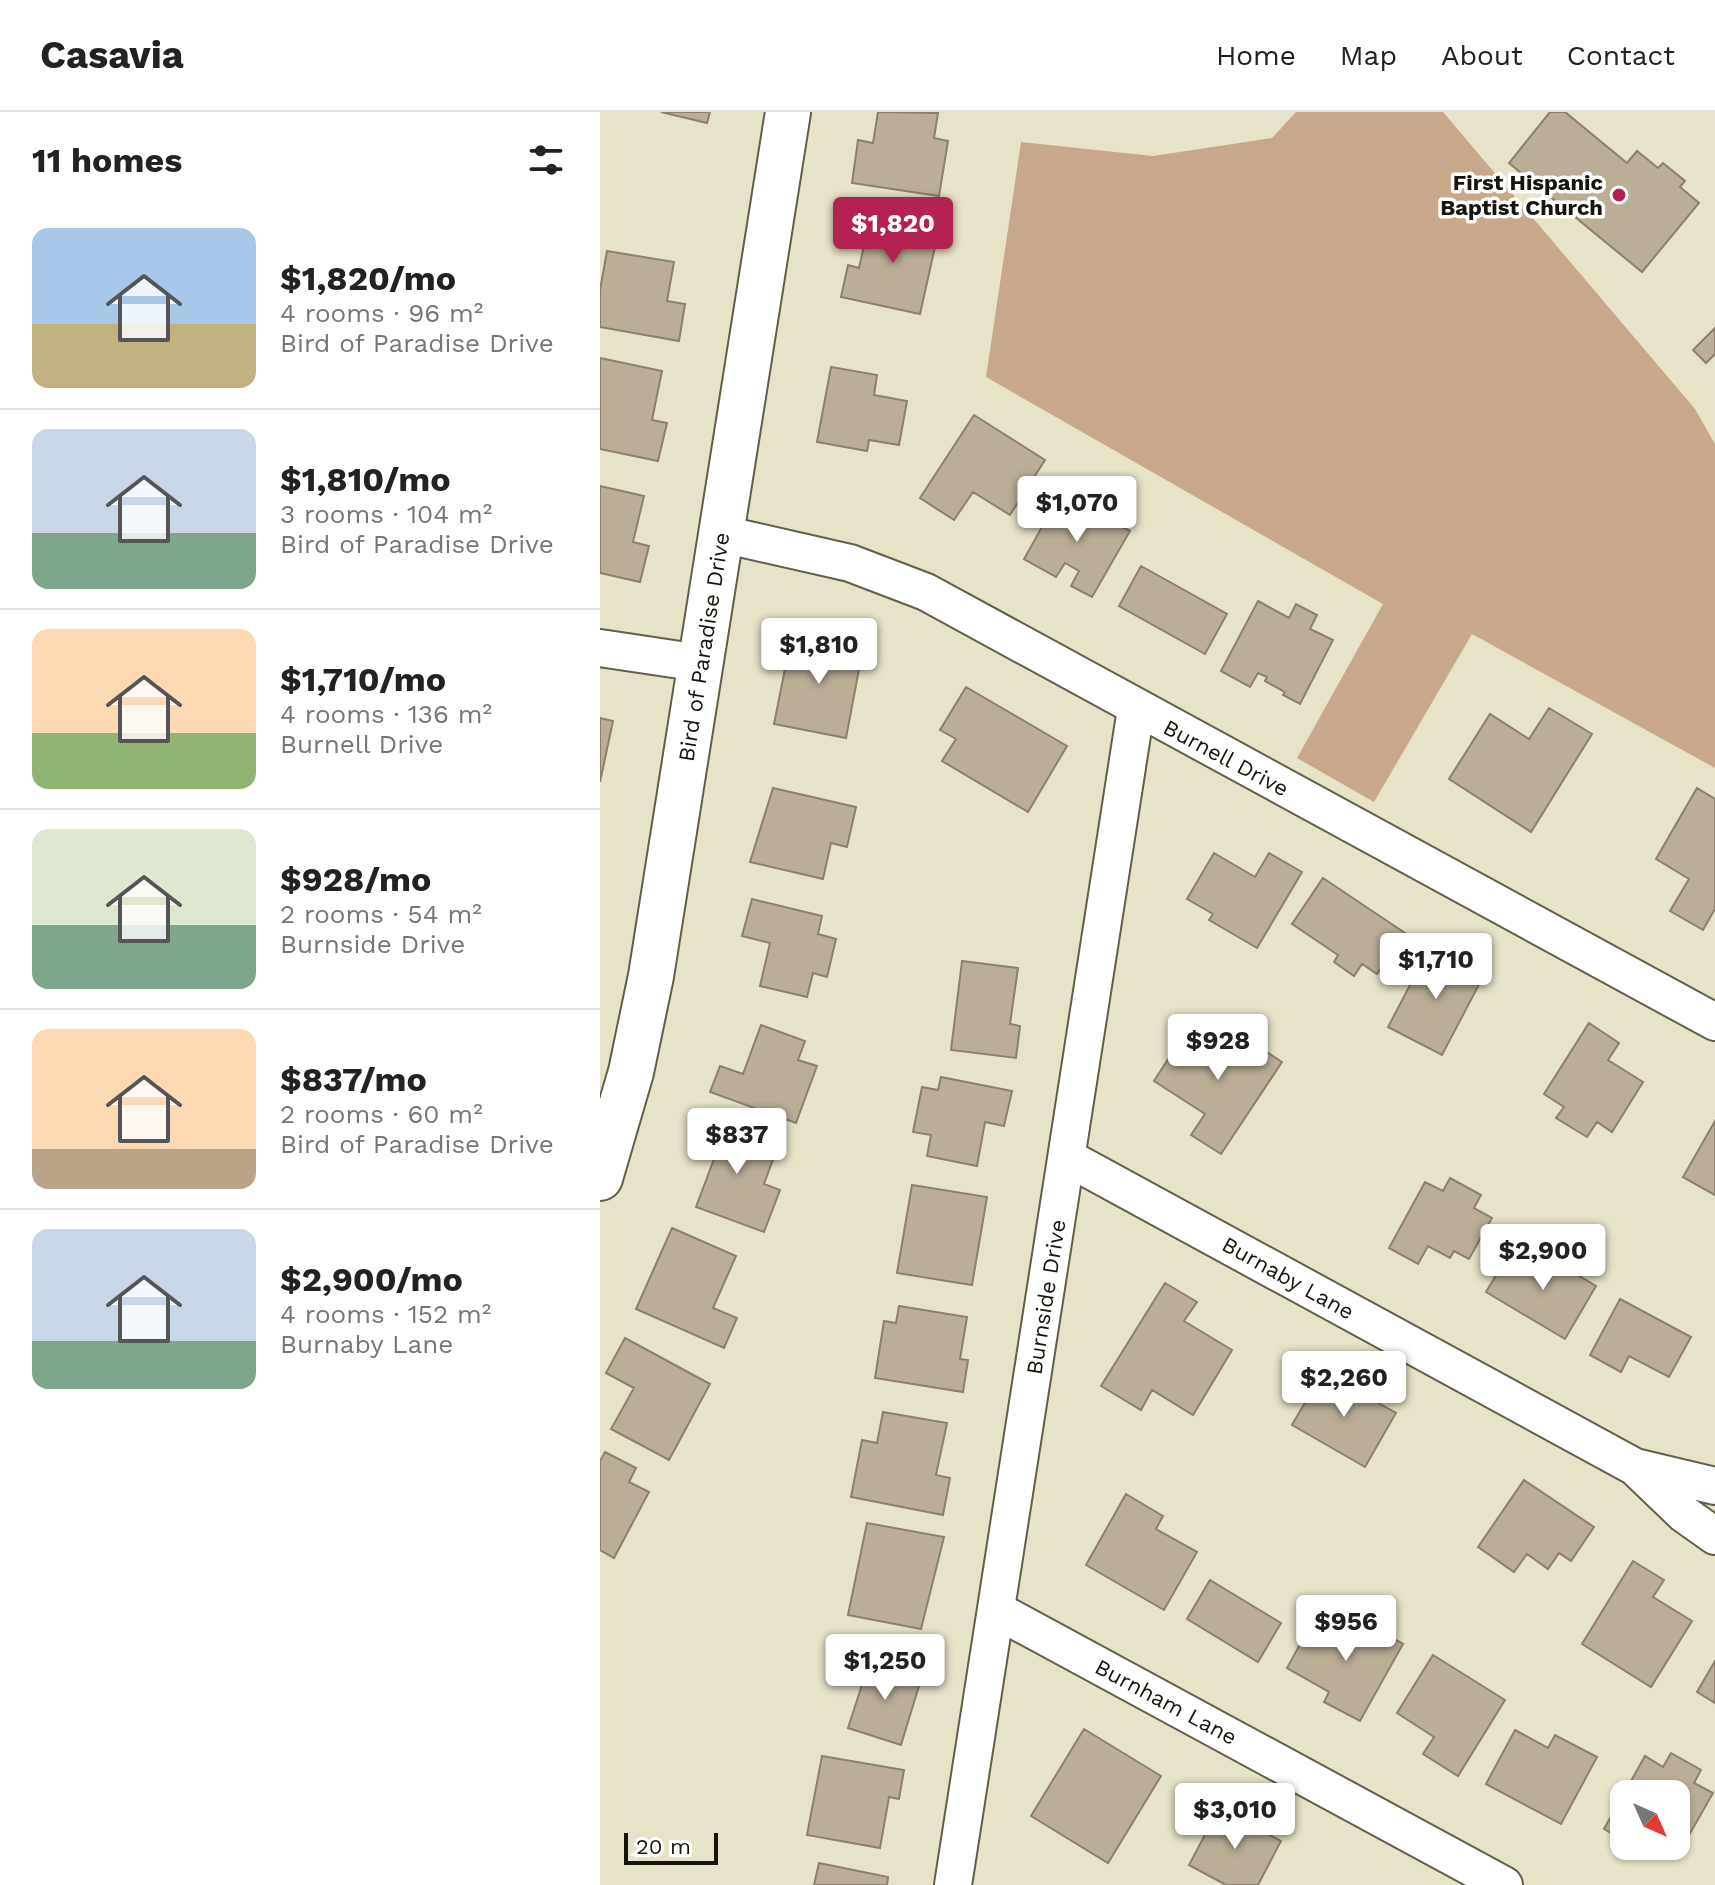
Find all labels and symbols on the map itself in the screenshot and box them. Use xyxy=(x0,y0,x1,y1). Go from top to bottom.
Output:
place label: First Hispanic Baptist Church xyxy=(1440,170,1603,220)
marker: First Hispanic Baptist Church xyxy=(1610,186,1628,204)
pin: $1,820 xyxy=(828,197,958,265)
pin: $1,070 xyxy=(1012,476,1142,544)
street label: Bird of Paradise Drive xyxy=(674,531,734,763)
pin: $1,810 xyxy=(754,618,884,686)
street label: Burnell Drive xyxy=(1159,715,1293,801)
pin: $1,710 xyxy=(1371,933,1501,1001)
pin: $928 xyxy=(1171,1014,1265,1082)
pin: $837 xyxy=(690,1108,784,1176)
street label: Burnside Drive xyxy=(1021,1218,1071,1376)
pin: $2,900 xyxy=(1478,1224,1608,1292)
street label: Burnaby Lane xyxy=(1218,1232,1358,1324)
pin: $2,260 xyxy=(1279,1351,1409,1419)
pin: $956 xyxy=(1299,1595,1393,1663)
pin: $1,250 xyxy=(820,1634,950,1702)
street label: Burnham Lane xyxy=(1091,1654,1241,1750)
north arrow xyxy=(1610,1780,1690,1860)
pin: $3,010 xyxy=(1170,1783,1300,1851)
scale bar xyxy=(624,1829,718,1865)

